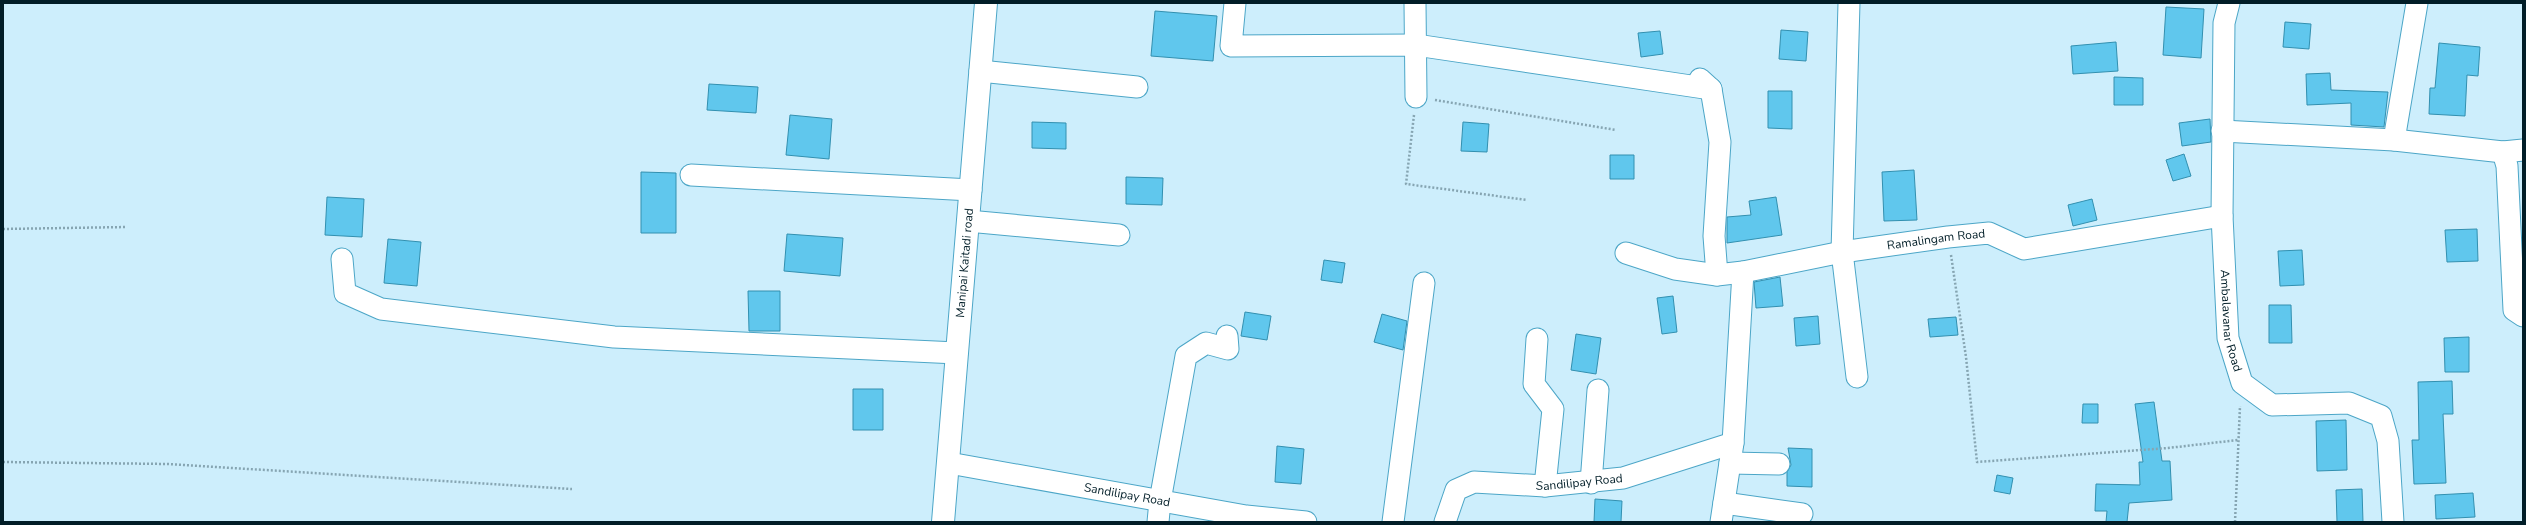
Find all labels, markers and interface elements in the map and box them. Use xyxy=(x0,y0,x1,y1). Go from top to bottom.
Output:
street label: Manipai Kaitadi road xyxy=(952,207,977,318)
street label: Ramalingam Road xyxy=(1886,225,1986,254)
street label: Ambalavanar Road xyxy=(2217,269,2246,374)
street label: Sandilipay Road xyxy=(1535,470,1623,494)
street label: Sandilipay Road xyxy=(1083,479,1172,510)

